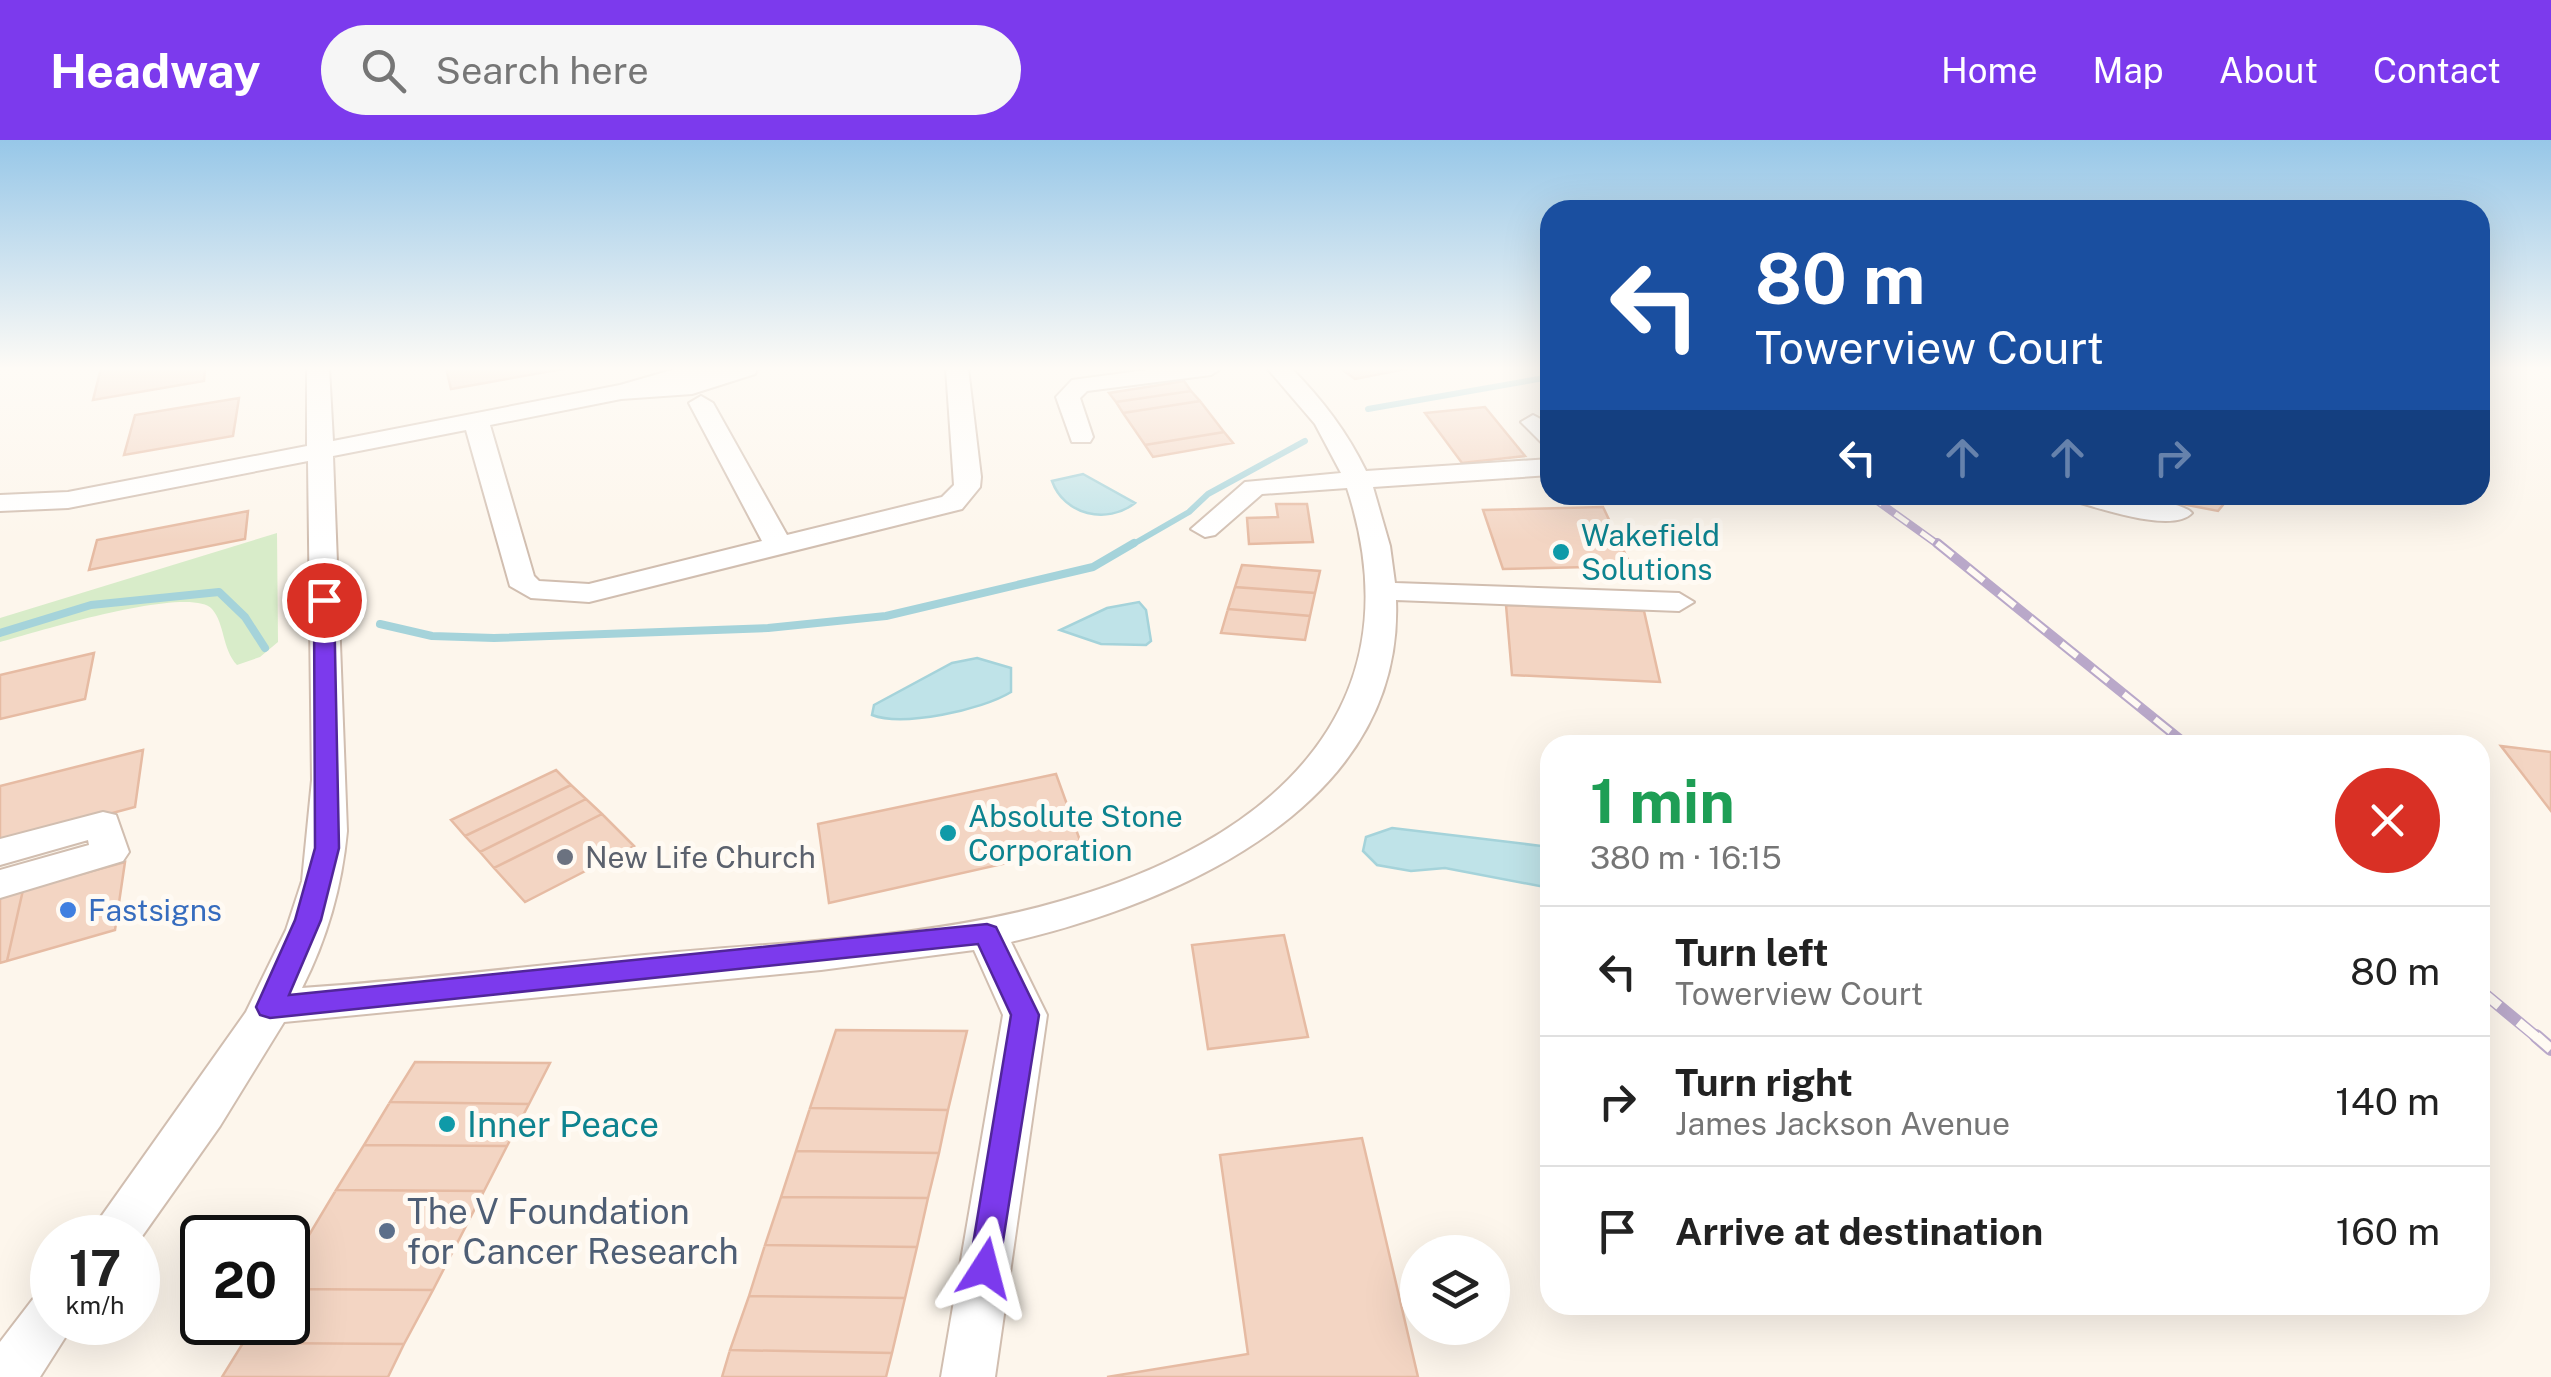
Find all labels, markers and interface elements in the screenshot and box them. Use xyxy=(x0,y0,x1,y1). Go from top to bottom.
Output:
search box xyxy=(321,25,1021,115)
text: Headway xyxy=(50,42,261,99)
icon: search xyxy=(356,43,411,98)
text: Search here xyxy=(436,48,649,93)
text: Home xyxy=(1941,50,2038,91)
text: Map xyxy=(2093,50,2164,91)
text: About xyxy=(2219,50,2318,91)
text: Contact xyxy=(2373,50,2501,91)
text: 80 m xyxy=(1755,237,1925,320)
icon: left xyxy=(1590,240,1720,370)
text: Towerview Court xyxy=(1755,321,2104,374)
icon: left xyxy=(1830,430,1885,485)
icon: ahead xyxy=(1935,430,1990,485)
icon: ahead xyxy=(2040,430,2095,485)
icon: right xyxy=(2145,430,2200,485)
place label: Wakefield Solutions xyxy=(1581,517,1720,587)
marker: Wakefield Solutions xyxy=(1550,541,1572,563)
pin xyxy=(282,558,367,643)
icon: arrive xyxy=(297,573,352,628)
text: 1 min xyxy=(1590,766,1735,837)
button: close xyxy=(2335,768,2440,873)
place label: Absolute Stone Corporation xyxy=(968,798,1183,868)
marker: Absolute Stone Corporation xyxy=(937,822,959,844)
place label: New Life Church xyxy=(585,839,816,875)
text: 380 m · 16:15 xyxy=(1590,839,1782,876)
marker: New Life Church xyxy=(554,846,576,868)
place label: Fastsigns xyxy=(88,892,222,928)
marker: Fastsigns xyxy=(57,899,79,921)
text: Turn left xyxy=(1675,930,1829,975)
icon: left xyxy=(1590,944,1645,999)
text: 80 m xyxy=(2350,949,2440,994)
text: Towerview Court xyxy=(1675,975,1923,1012)
text: Turn right xyxy=(1675,1060,1853,1105)
icon: right xyxy=(1590,1074,1645,1129)
text: 140 m xyxy=(2335,1079,2440,1124)
place label: Inner Peace xyxy=(467,1104,659,1145)
text: James Jackson Avenue xyxy=(1675,1105,2010,1142)
marker: Inner Peace xyxy=(436,1113,458,1135)
place label: The V Foundation for Cancer Research xyxy=(407,1191,739,1272)
icon: arrive xyxy=(1590,1204,1645,1259)
text: Arrive at destination xyxy=(1675,1209,2043,1254)
text: 160 m xyxy=(2336,1209,2440,1254)
speed limit sign: 20 xyxy=(180,1215,310,1345)
position arrow xyxy=(933,1216,1037,1320)
marker: The V Foundation for Cancer Research xyxy=(376,1220,398,1242)
map controls xyxy=(1400,1235,1510,1345)
button: layers xyxy=(1400,1235,1510,1345)
text: 17 xyxy=(69,1238,121,1297)
text: km/h xyxy=(66,1290,124,1320)

